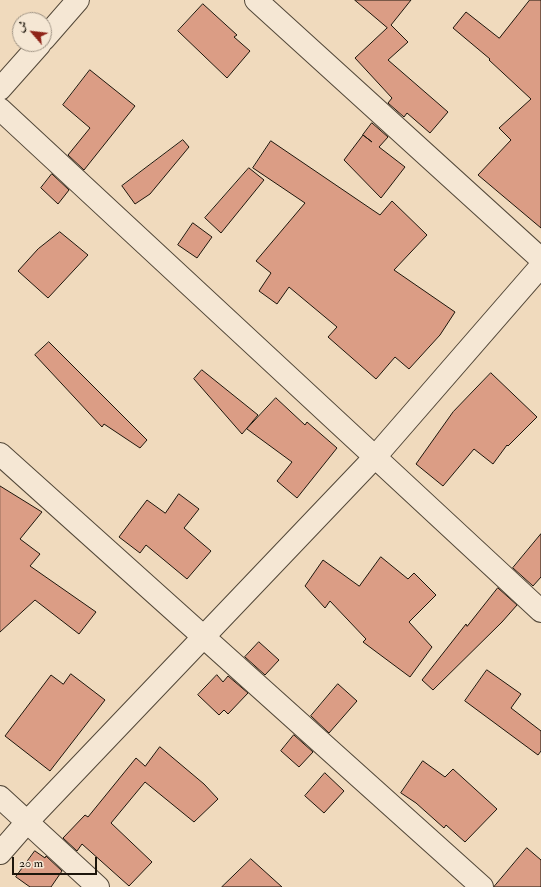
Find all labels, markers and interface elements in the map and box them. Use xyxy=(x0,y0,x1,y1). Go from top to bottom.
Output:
north arrow xyxy=(12,12,52,52)
text: ش xyxy=(14,19,30,34)
scale bar xyxy=(14,849,99,875)
text: 20 m xyxy=(19,856,43,871)

